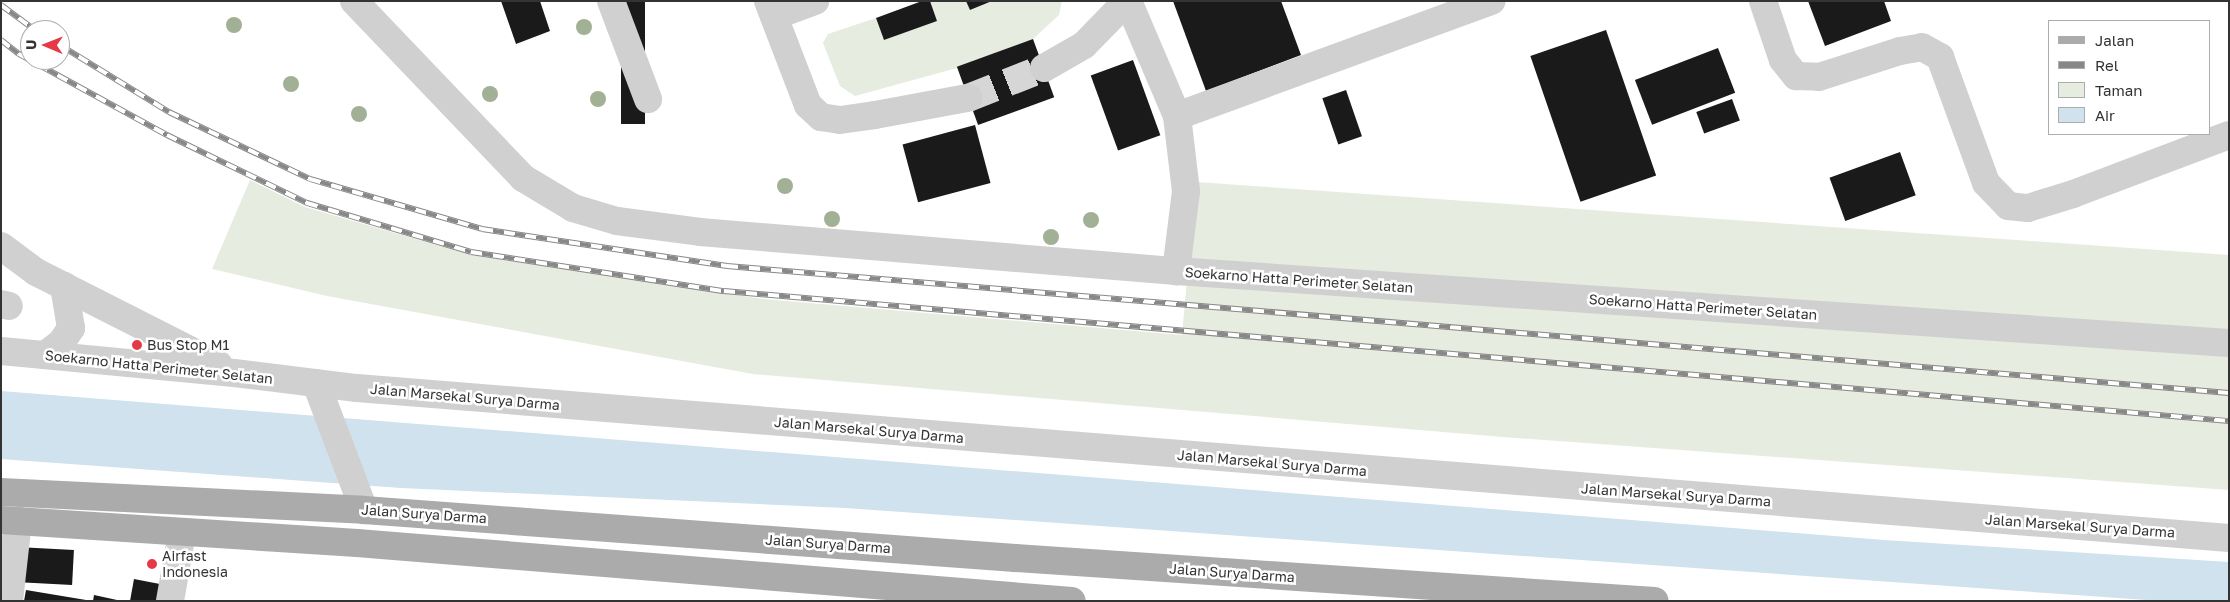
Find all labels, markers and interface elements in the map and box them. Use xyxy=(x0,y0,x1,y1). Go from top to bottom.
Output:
north arrow xyxy=(20,20,70,70)
legend xyxy=(2048,20,2210,135)
text: Jalan xyxy=(2095,31,2134,49)
text: U xyxy=(22,39,39,50)
text: Rel xyxy=(2095,56,2119,74)
text: Taman xyxy=(2095,81,2142,99)
text: Air xyxy=(2095,106,2115,124)
street label: Soekarno Hatta Perimeter Selatan xyxy=(1184,264,1414,296)
street label: Soekarno Hatta Perimeter Selatan xyxy=(1588,291,1818,323)
place label: Bus Stop M1 xyxy=(147,337,229,353)
marker: Bus Stop M1 xyxy=(131,339,143,351)
street label: Soekarno Hatta Perimeter Selatan xyxy=(44,347,274,387)
street label: Jalan Marsekal Surya Darma xyxy=(369,380,561,414)
street label: Jalan Marsekal Surya Darma xyxy=(773,413,965,447)
street label: Jalan Marsekal Surya Darma xyxy=(1176,446,1368,480)
street label: Jalan Marsekal Surya Darma xyxy=(1580,480,1772,510)
street label: Jalan Surya Darma xyxy=(361,501,487,527)
street label: Jalan Marsekal Surya Darma xyxy=(1984,511,2176,541)
street label: Jalan Surya Darma xyxy=(765,531,891,557)
place label: Airfast Indonesia xyxy=(162,548,228,580)
marker: Airfast Indonesia xyxy=(146,558,158,570)
street label: Jalan Surya Darma xyxy=(1169,560,1295,586)

